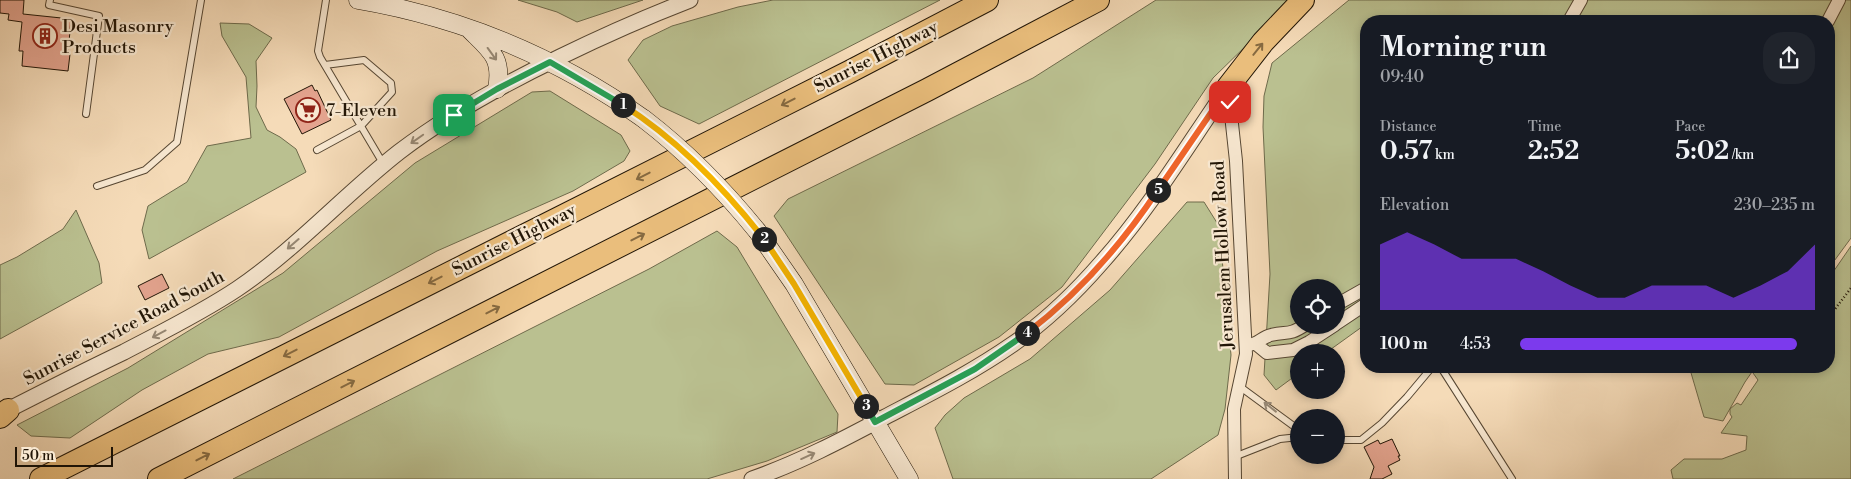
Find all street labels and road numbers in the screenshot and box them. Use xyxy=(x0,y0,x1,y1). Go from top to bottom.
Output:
street label: Sunrise Highway xyxy=(810,16,942,98)
street label: Jerusalem Hollow Road xyxy=(1207,159,1239,351)
street label: Sunrise Highway xyxy=(448,199,580,281)
street label: Sunrise Service Road South xyxy=(20,265,229,391)

